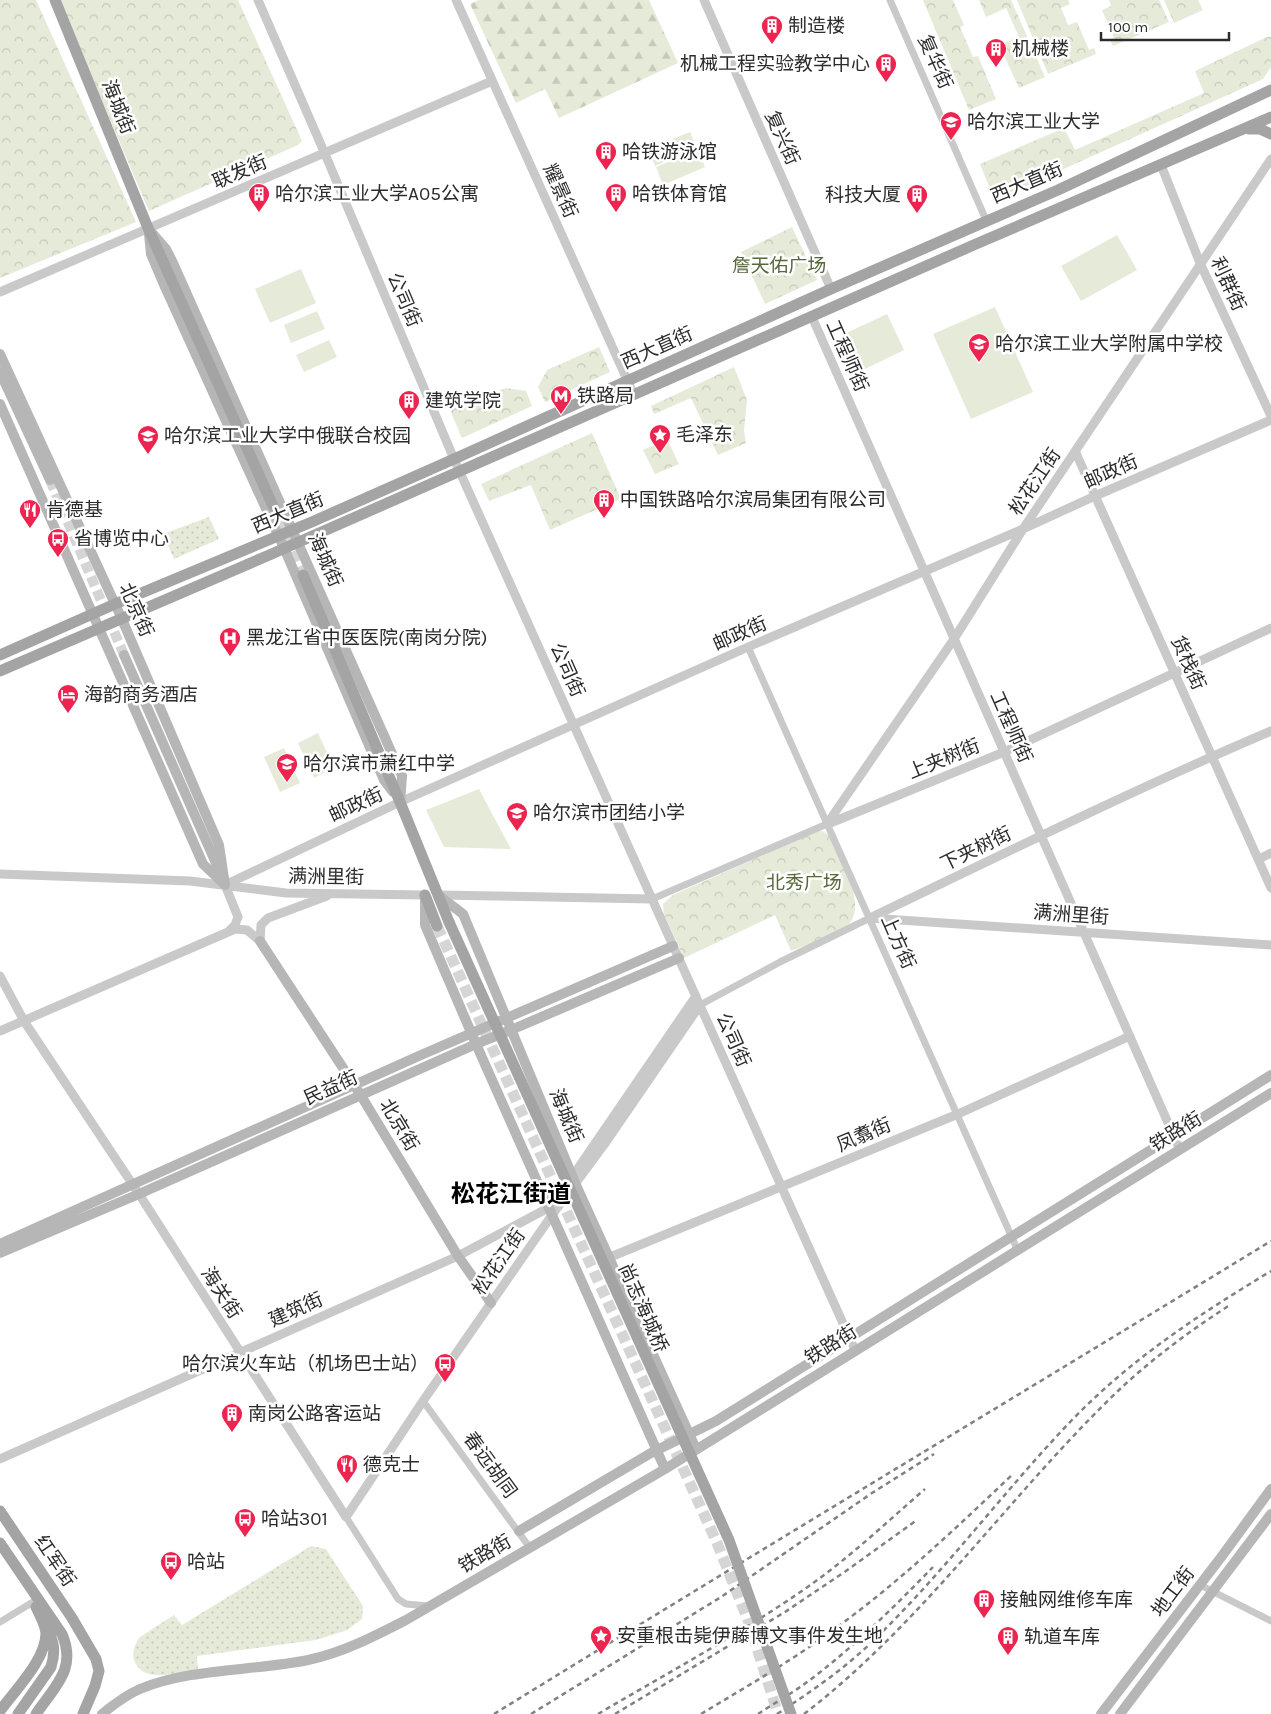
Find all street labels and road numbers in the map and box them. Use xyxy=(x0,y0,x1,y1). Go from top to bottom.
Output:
street label: 复华街 xyxy=(913,31,957,93)
street label: 海城街 xyxy=(97,76,139,138)
street label: 复兴街 xyxy=(760,107,804,169)
street label: 联发街 xyxy=(209,151,271,193)
street label: 西大直街 xyxy=(988,158,1066,208)
street label: 耀景街 xyxy=(538,160,582,222)
street label: 利群街 xyxy=(1206,254,1250,314)
street label: 公司街 xyxy=(383,269,425,331)
street label: 工程师街 xyxy=(821,317,873,395)
street label: 西大直街 xyxy=(618,322,696,374)
street label: 松花江街 xyxy=(1005,444,1065,520)
street label: 邮政街 xyxy=(1080,450,1142,494)
street label: 西大直街 xyxy=(249,488,327,538)
street label: 海城街 xyxy=(303,529,347,591)
street label: 北京街 xyxy=(114,579,158,641)
street label: 邮政街 xyxy=(709,612,771,656)
street label: 货栈街 xyxy=(1166,632,1210,694)
street label: 公司街 xyxy=(545,639,589,701)
street label: 工程师街 xyxy=(985,688,1037,766)
street label: 上夹树街 xyxy=(905,735,983,783)
street label: 邮政街 xyxy=(326,783,386,827)
street label: 下夹树街 xyxy=(937,822,1015,876)
street label: 满洲里街 xyxy=(288,865,364,889)
street label: 满洲里街 xyxy=(1032,901,1110,929)
street label: 上方街 xyxy=(876,911,920,973)
street label: 公司街 xyxy=(711,1009,755,1071)
street label: 民益街 xyxy=(300,1066,362,1110)
street label: 海城街 xyxy=(545,1085,587,1147)
street label: 北京街 xyxy=(375,1095,423,1155)
street label: 铁路街 xyxy=(1146,1108,1206,1156)
street label: 凤翥街 xyxy=(833,1114,895,1156)
street label: 松花江街 xyxy=(468,1225,530,1299)
street label: 尚志海城桥 xyxy=(614,1260,672,1356)
street label: 海关街 xyxy=(196,1263,246,1323)
street label: 建筑街 xyxy=(265,1288,327,1332)
street label: 铁路街 xyxy=(801,1321,861,1369)
street label: 春远胡同 xyxy=(459,1428,521,1502)
street label: 铁路街 xyxy=(455,1530,515,1578)
street label: 红军街 xyxy=(30,1531,80,1591)
street label: 地工街 xyxy=(1147,1563,1199,1621)

